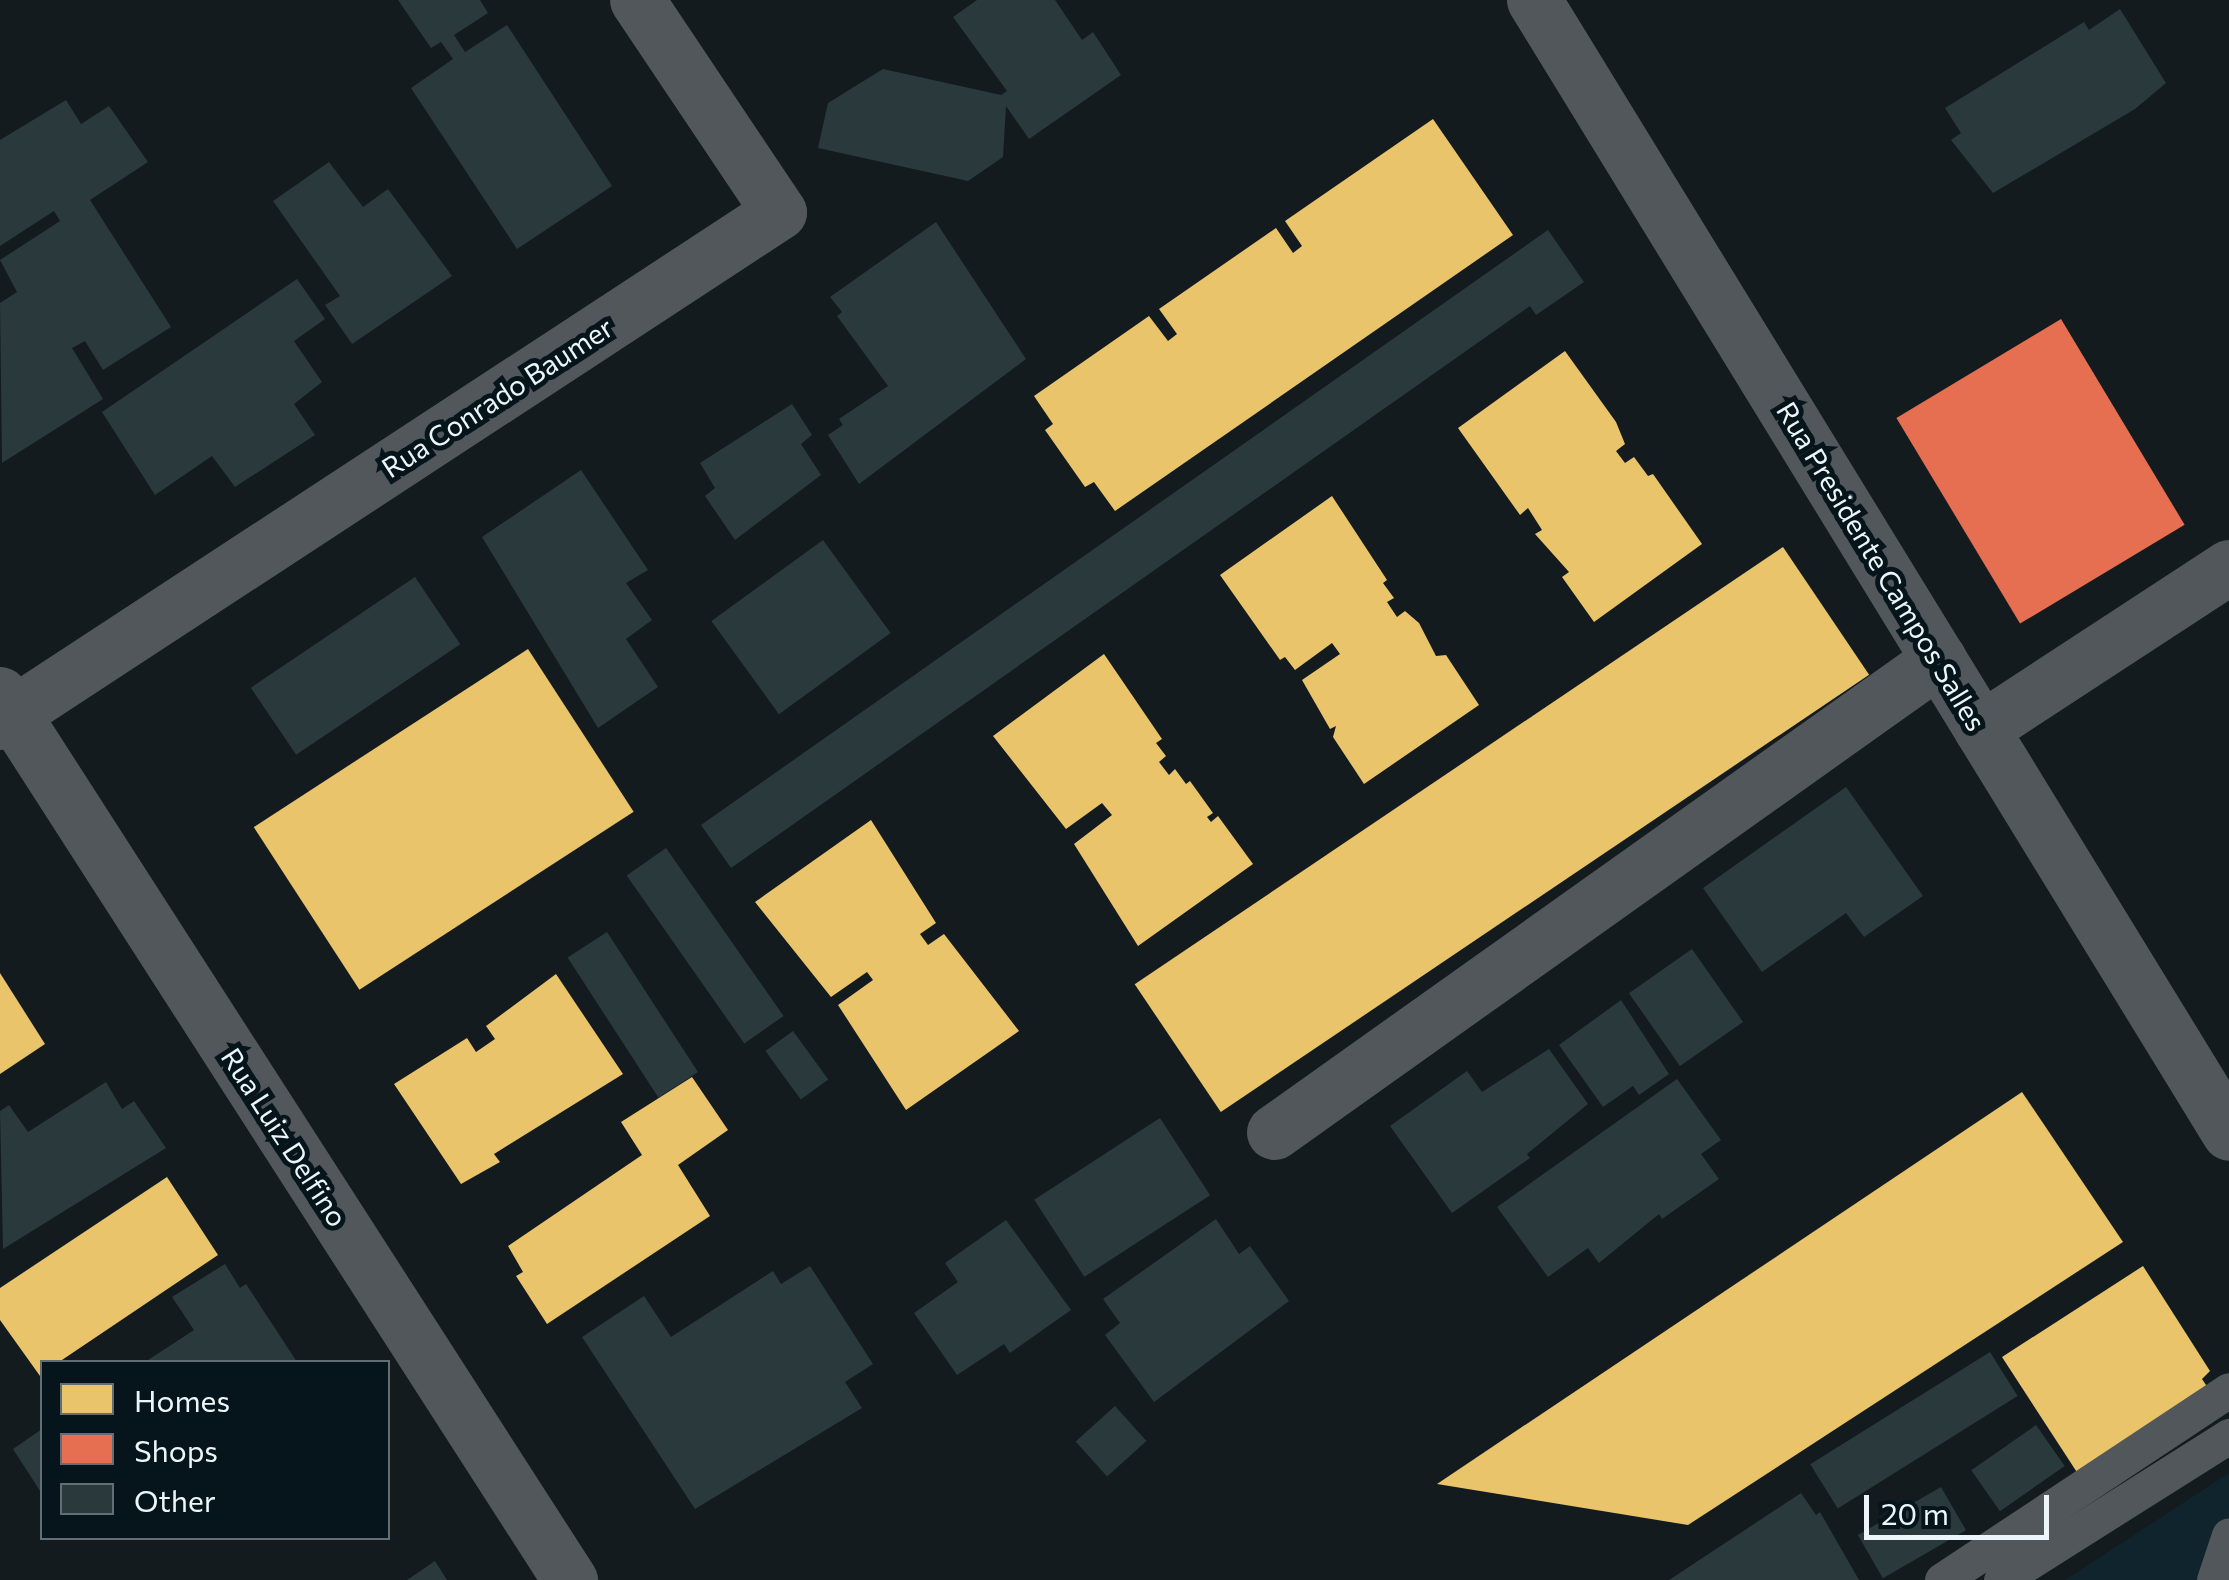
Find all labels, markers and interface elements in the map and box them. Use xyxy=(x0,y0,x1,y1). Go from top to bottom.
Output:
street label: Rua Conrado Baumer xyxy=(375,310,619,484)
street label: Rua Presidente Campos Salles xyxy=(1770,395,1994,737)
street label: Rua Luiz Delfino xyxy=(215,1041,355,1233)
legend xyxy=(40,1360,390,1540)
text: Homes xyxy=(134,1381,230,1418)
text: Shops xyxy=(134,1431,218,1468)
scale bar xyxy=(1869,1475,2054,1537)
text: Other xyxy=(134,1481,216,1518)
text: 20 m xyxy=(1881,1494,1949,1531)

